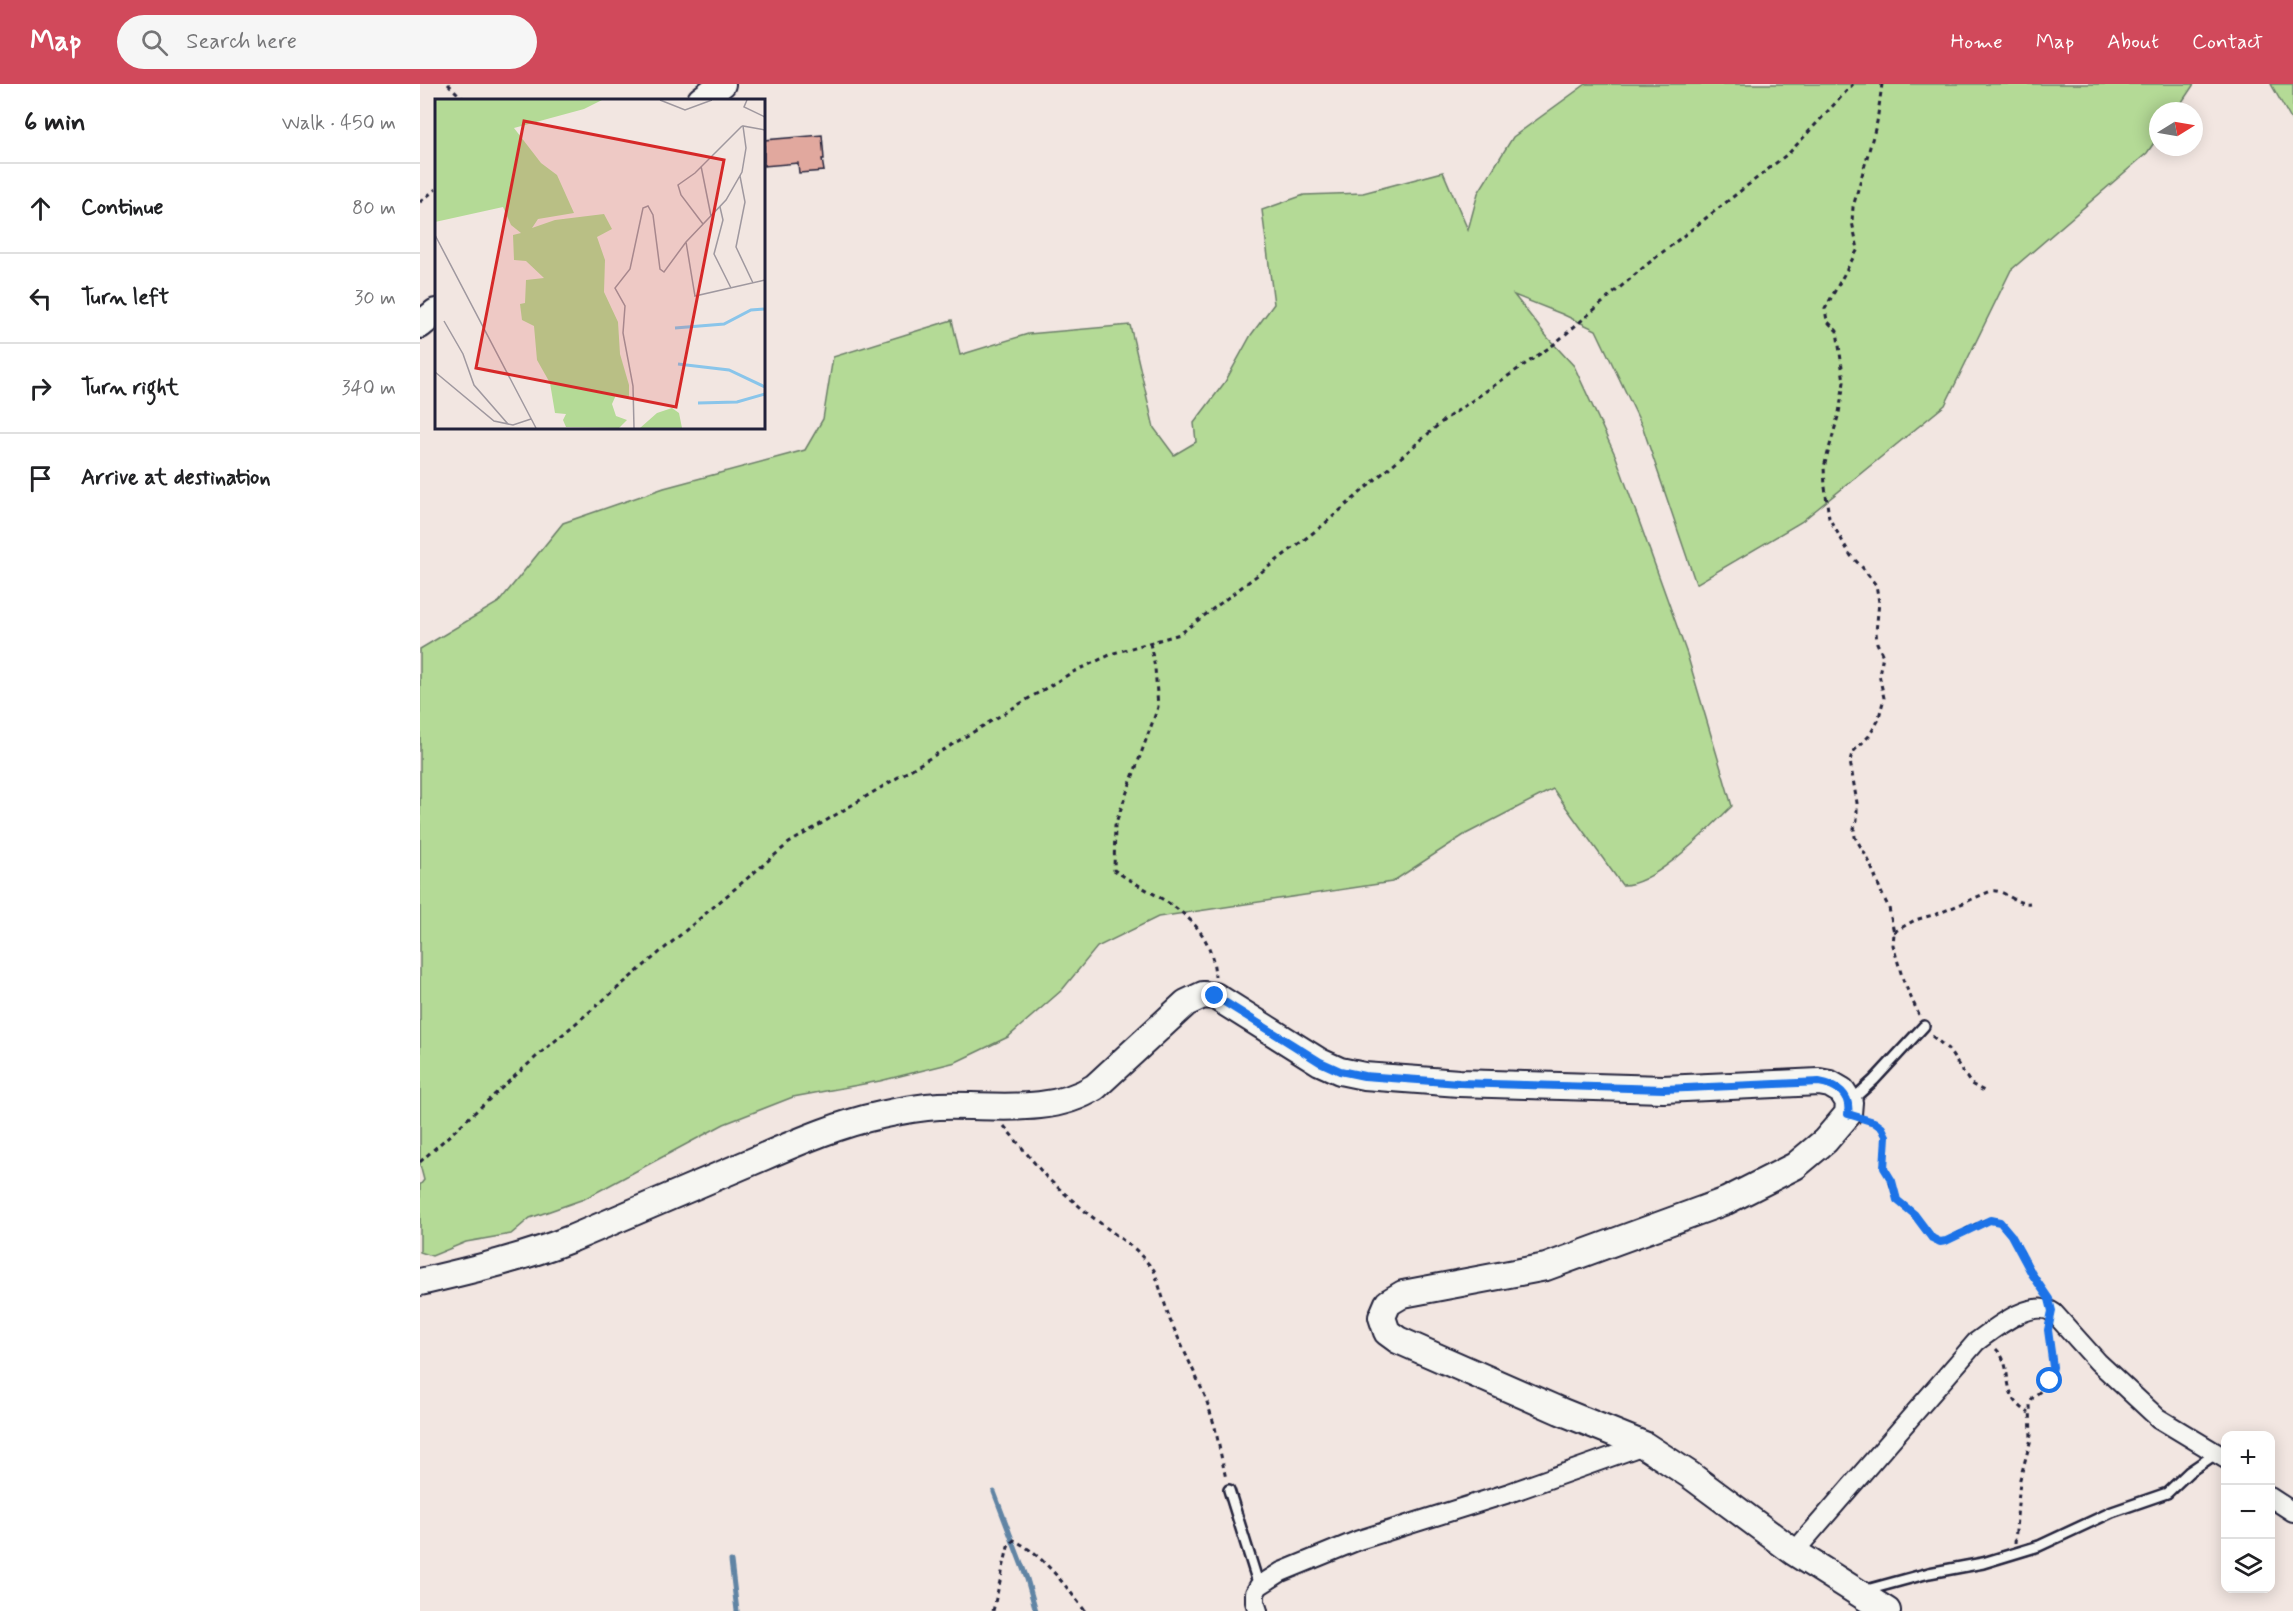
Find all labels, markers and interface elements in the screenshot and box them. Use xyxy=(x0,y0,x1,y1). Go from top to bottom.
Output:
search box xyxy=(117,15,537,69)
text: Map xyxy=(30,24,81,61)
icon: search xyxy=(138,26,171,59)
text: Search here xyxy=(186,28,297,56)
text: Home xyxy=(1951,28,2003,56)
text: Map xyxy=(2036,28,2074,56)
text: About xyxy=(2107,28,2159,56)
text: Contact xyxy=(2192,28,2263,56)
inset map xyxy=(435,99,765,429)
north arrow xyxy=(2149,102,2203,156)
text: 6 min xyxy=(24,106,86,140)
text: Walk · 450 m xyxy=(282,110,396,137)
icon: ahead xyxy=(24,192,57,225)
text: Continue xyxy=(81,194,163,222)
text: 80 m xyxy=(352,195,396,222)
icon: left xyxy=(24,282,57,315)
text: Turn left xyxy=(81,284,169,312)
text: 30 m xyxy=(354,285,396,312)
icon: right xyxy=(24,372,57,405)
text: Turn right xyxy=(81,374,179,402)
text: 340 m xyxy=(341,375,396,402)
icon: arrive xyxy=(24,462,57,495)
text: Arrive at destination xyxy=(81,464,271,492)
route end xyxy=(1201,982,1227,1008)
route start xyxy=(2036,1367,2062,1393)
map controls xyxy=(2221,1431,2275,1593)
button: + xyxy=(2221,1431,2275,1485)
button: − xyxy=(2221,1485,2275,1539)
button: layers xyxy=(2221,1539,2275,1593)

